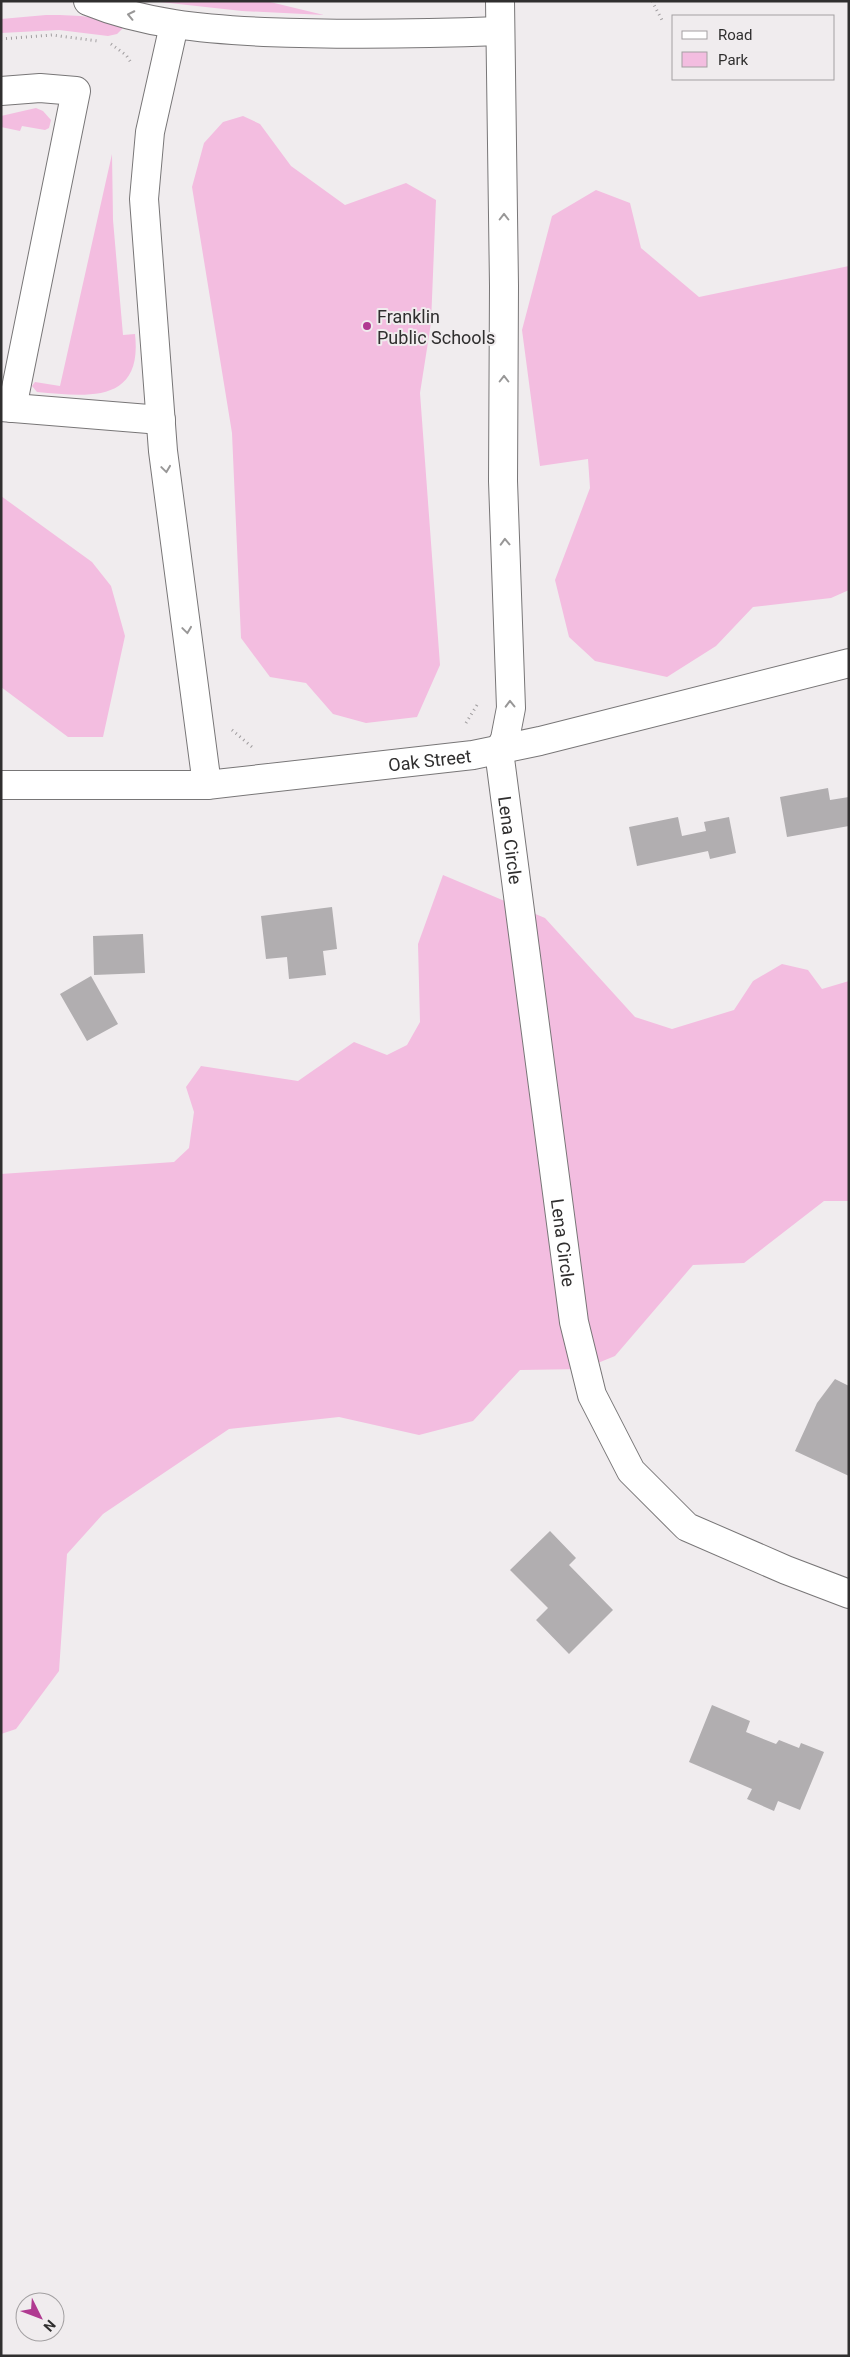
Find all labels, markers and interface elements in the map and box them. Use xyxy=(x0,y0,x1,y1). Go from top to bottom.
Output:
one-way arrow xyxy=(126,10,135,21)
legend xyxy=(672,15,835,80)
text: Road xyxy=(718,26,752,44)
text: Park xyxy=(718,51,749,69)
one-way arrow xyxy=(498,212,509,220)
place label: Franklin Public Schools xyxy=(377,306,495,348)
marker: Franklin Public Schools xyxy=(361,320,373,332)
one-way arrow xyxy=(499,375,509,382)
one-way arrow xyxy=(160,464,170,473)
one-way arrow xyxy=(500,537,510,545)
one-way arrow xyxy=(181,626,192,634)
one-way arrow xyxy=(505,700,515,708)
street label: Oak Street xyxy=(387,745,472,775)
street label: Lena Circle xyxy=(495,795,527,885)
street label: Lena Circle xyxy=(547,1197,580,1288)
north arrow xyxy=(15,2292,65,2342)
text: N xyxy=(40,2317,59,2335)

